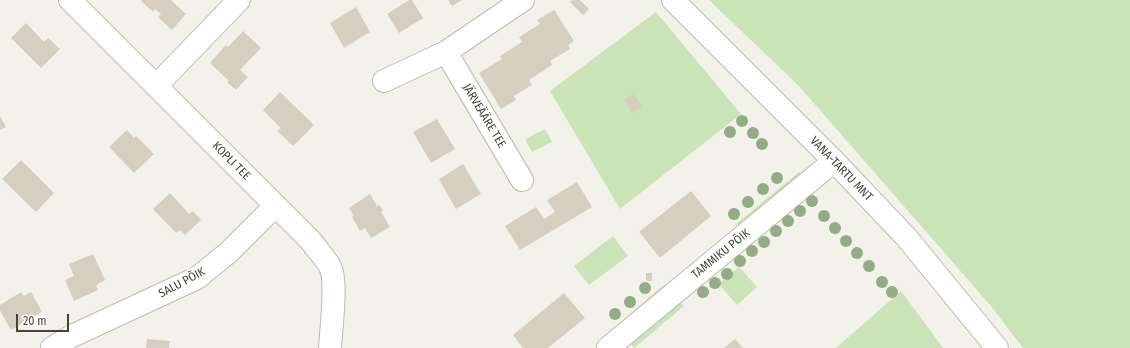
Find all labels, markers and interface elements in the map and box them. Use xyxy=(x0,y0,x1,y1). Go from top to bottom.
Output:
street label: JÄRVEÄÄRE TEE xyxy=(459,81,509,151)
street label: VANA-TARTU MNT xyxy=(807,134,875,204)
street label: KOPLI TEE xyxy=(209,139,253,183)
street label: TAMMIKU PÕIK xyxy=(689,226,753,282)
street label: SALU PÕIK xyxy=(156,265,208,301)
scale bar xyxy=(18,306,71,332)
text: 20 m xyxy=(23,314,47,328)

